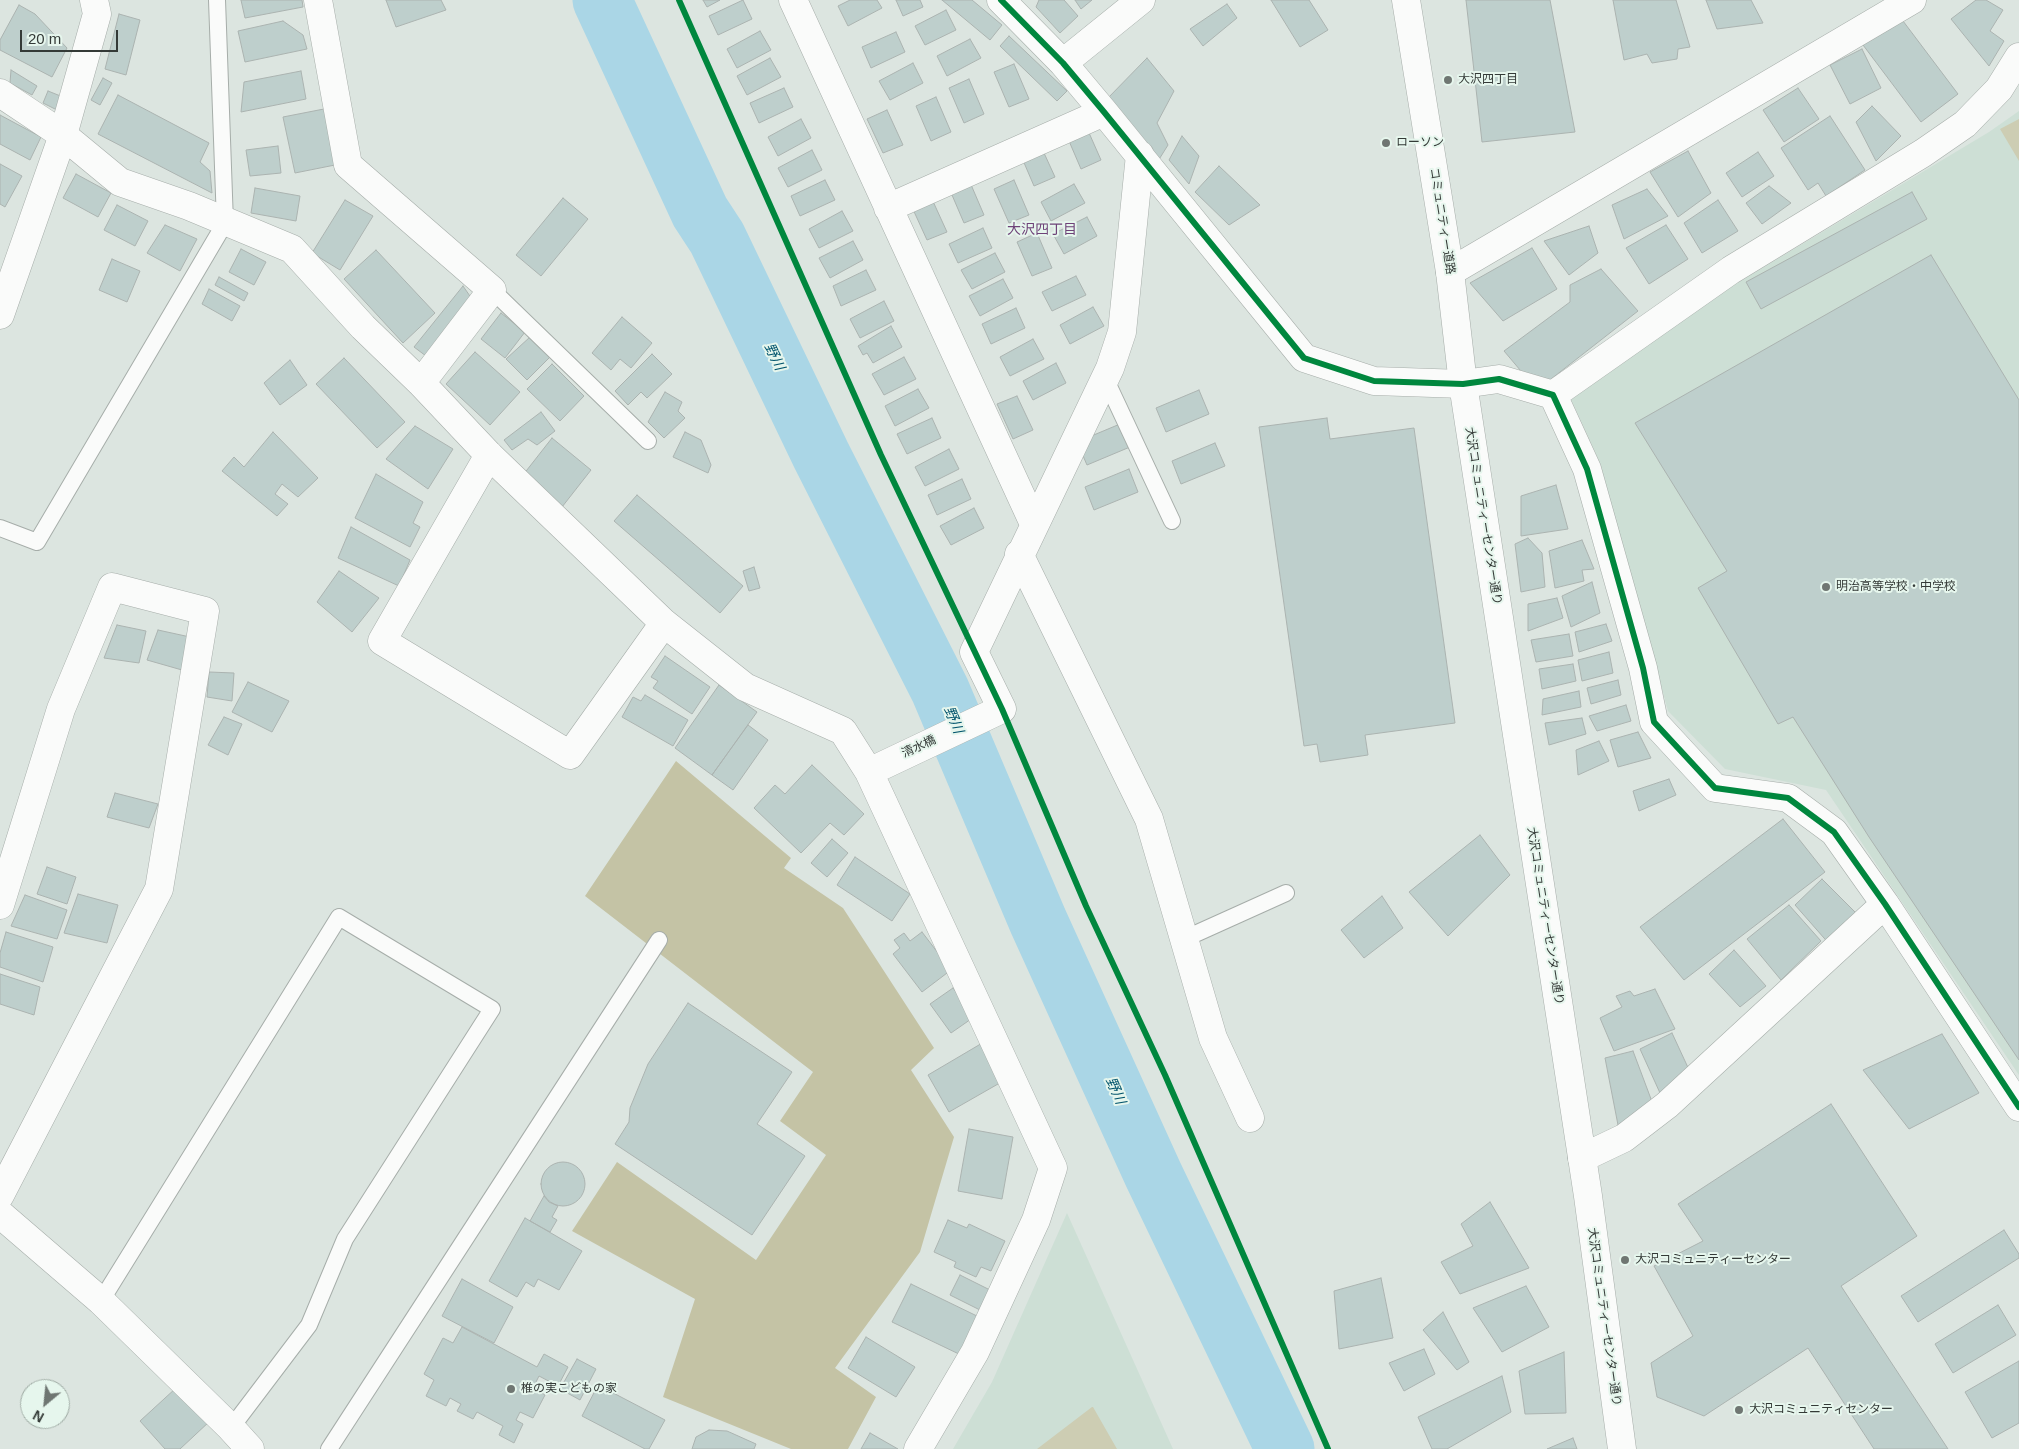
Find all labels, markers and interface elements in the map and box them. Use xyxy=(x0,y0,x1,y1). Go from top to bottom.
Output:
scale bar xyxy=(22,20,120,52)
text: 20 m xyxy=(28,30,61,47)
place label: 大沢四丁目 xyxy=(1458,73,1518,87)
marker: 大沢四丁目 xyxy=(1442,74,1454,86)
place label: ローソン xyxy=(1396,136,1444,150)
marker: ローソン xyxy=(1380,137,1392,149)
street label: コミュニティー道路 xyxy=(1426,167,1458,275)
district label: 大沢四丁目 xyxy=(1007,222,1077,238)
water label: 野川 xyxy=(760,341,788,373)
street label: 大沢コミュニティーセンター通り xyxy=(1462,426,1504,606)
place label: 明治高等学校・中学校 xyxy=(1836,580,1956,594)
marker: 明治高等学校・中学校 xyxy=(1820,581,1832,593)
water label: 野川 xyxy=(940,704,966,736)
street label: 清水橋 xyxy=(900,733,938,761)
street label: 大沢コミュニティーセンター通り xyxy=(1524,826,1566,1006)
water label: 野川 xyxy=(1102,1075,1128,1107)
street label: 大沢コミュニティーセンター通り xyxy=(1584,1227,1624,1407)
place label: 大沢コミュニティーセンター xyxy=(1635,1253,1791,1267)
marker: 大沢コミュニティーセンター xyxy=(1619,1254,1631,1266)
north arrow xyxy=(20,1379,70,1429)
place label: 椎の実こどもの家 xyxy=(521,1382,617,1396)
marker: 椎の実こどもの家 xyxy=(505,1383,517,1395)
place label: 大沢コミュニティセンター xyxy=(1749,1403,1893,1417)
marker: 大沢コミュニティセンター xyxy=(1733,1404,1745,1416)
text: N xyxy=(30,1407,47,1426)

